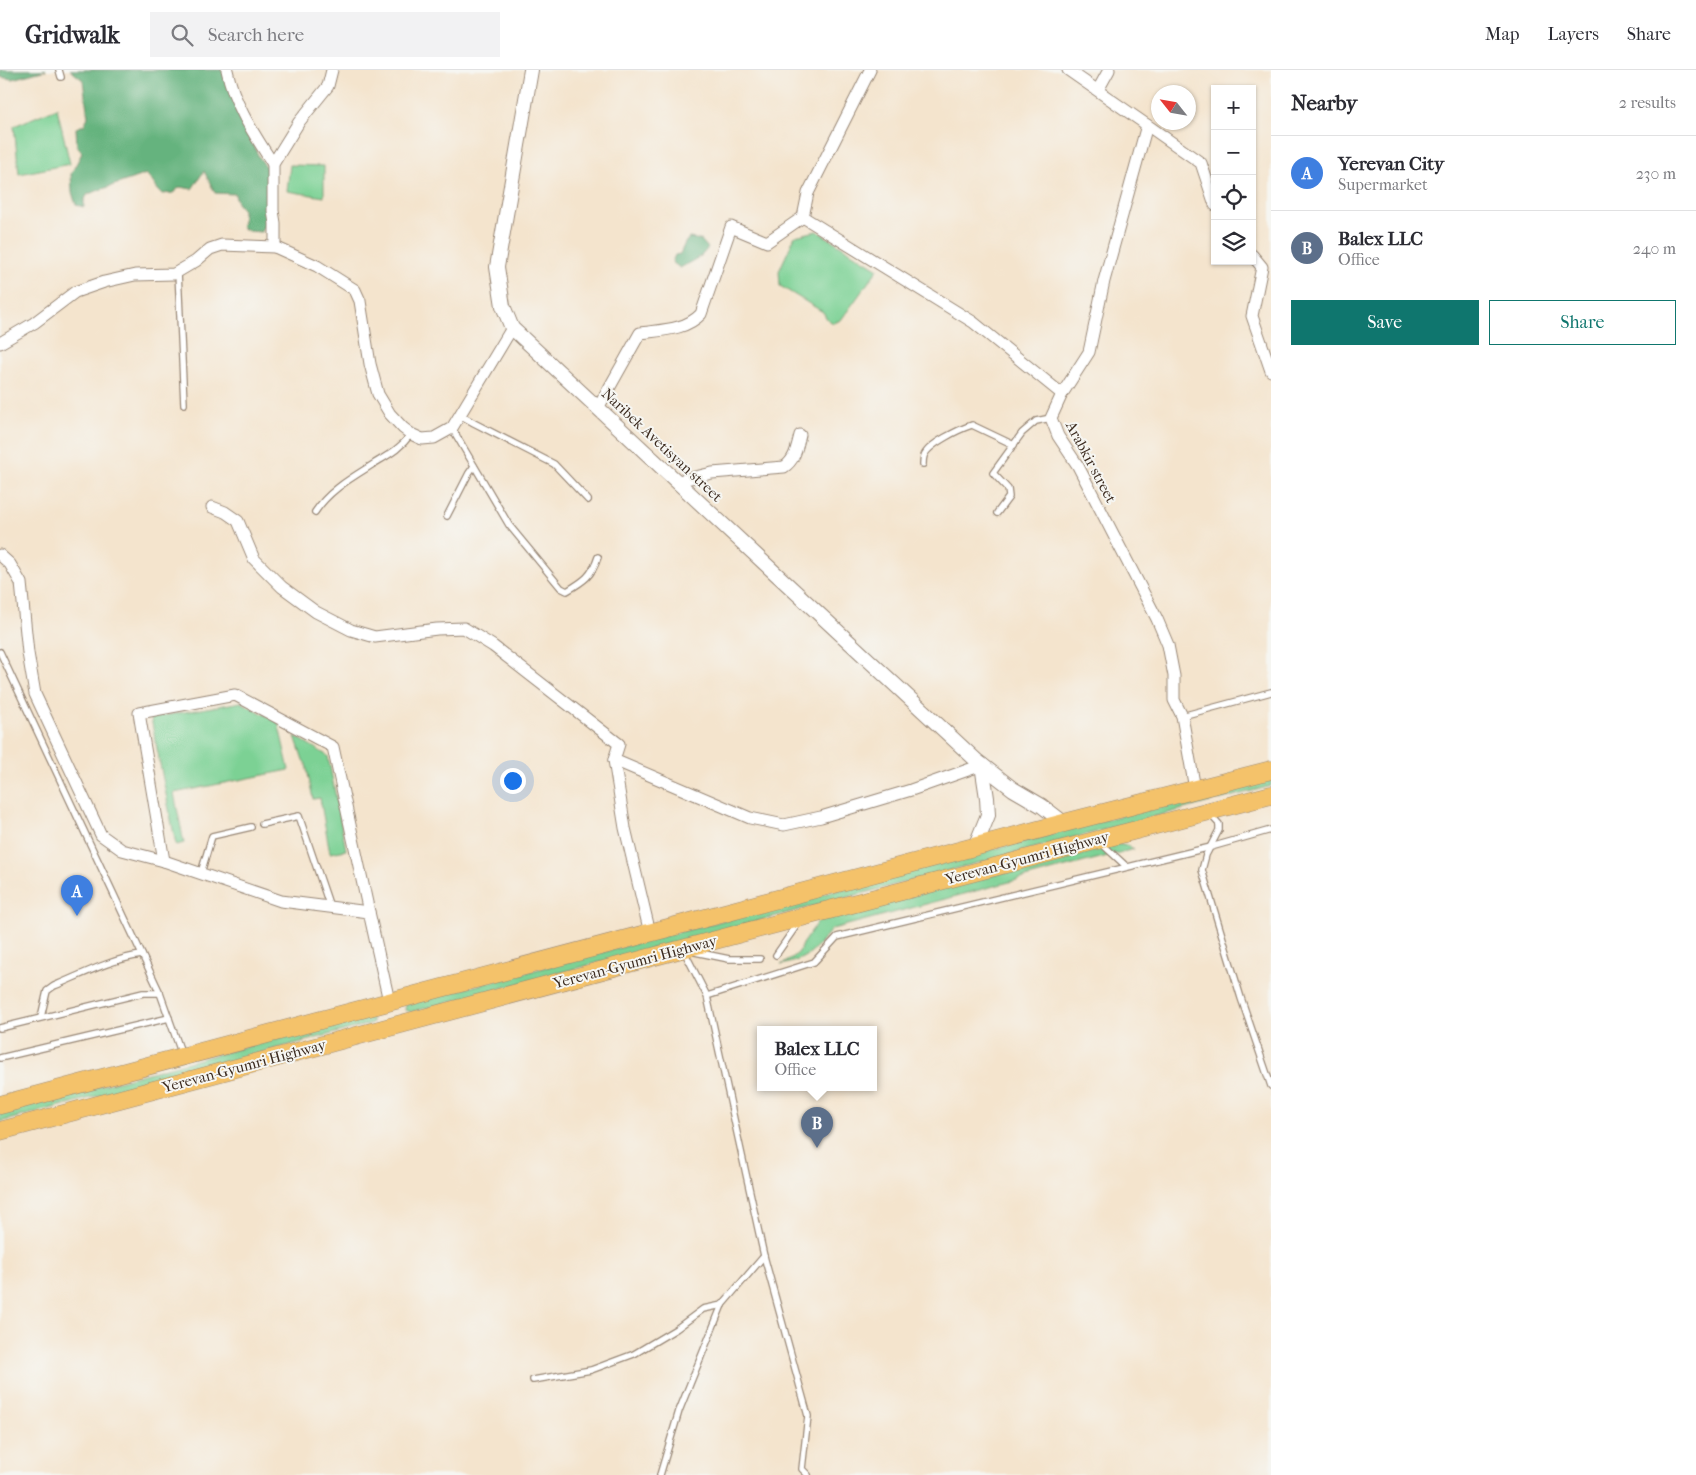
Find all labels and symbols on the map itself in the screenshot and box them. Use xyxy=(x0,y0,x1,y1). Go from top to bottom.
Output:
north arrow xyxy=(1151,85,1196,130)
street label: Naribek Avetisyan street xyxy=(598,384,726,506)
street label: Arabkir street xyxy=(1061,417,1120,506)
your location xyxy=(500,768,526,794)
street label: Yerevan-Gyumri Highway xyxy=(942,827,1112,889)
pin: A xyxy=(61,875,93,916)
street label: Yerevan-Gyumri Highway xyxy=(550,931,720,993)
street label: Yerevan-Gyumri Highway xyxy=(159,1035,329,1097)
pin: B xyxy=(801,1107,833,1148)

